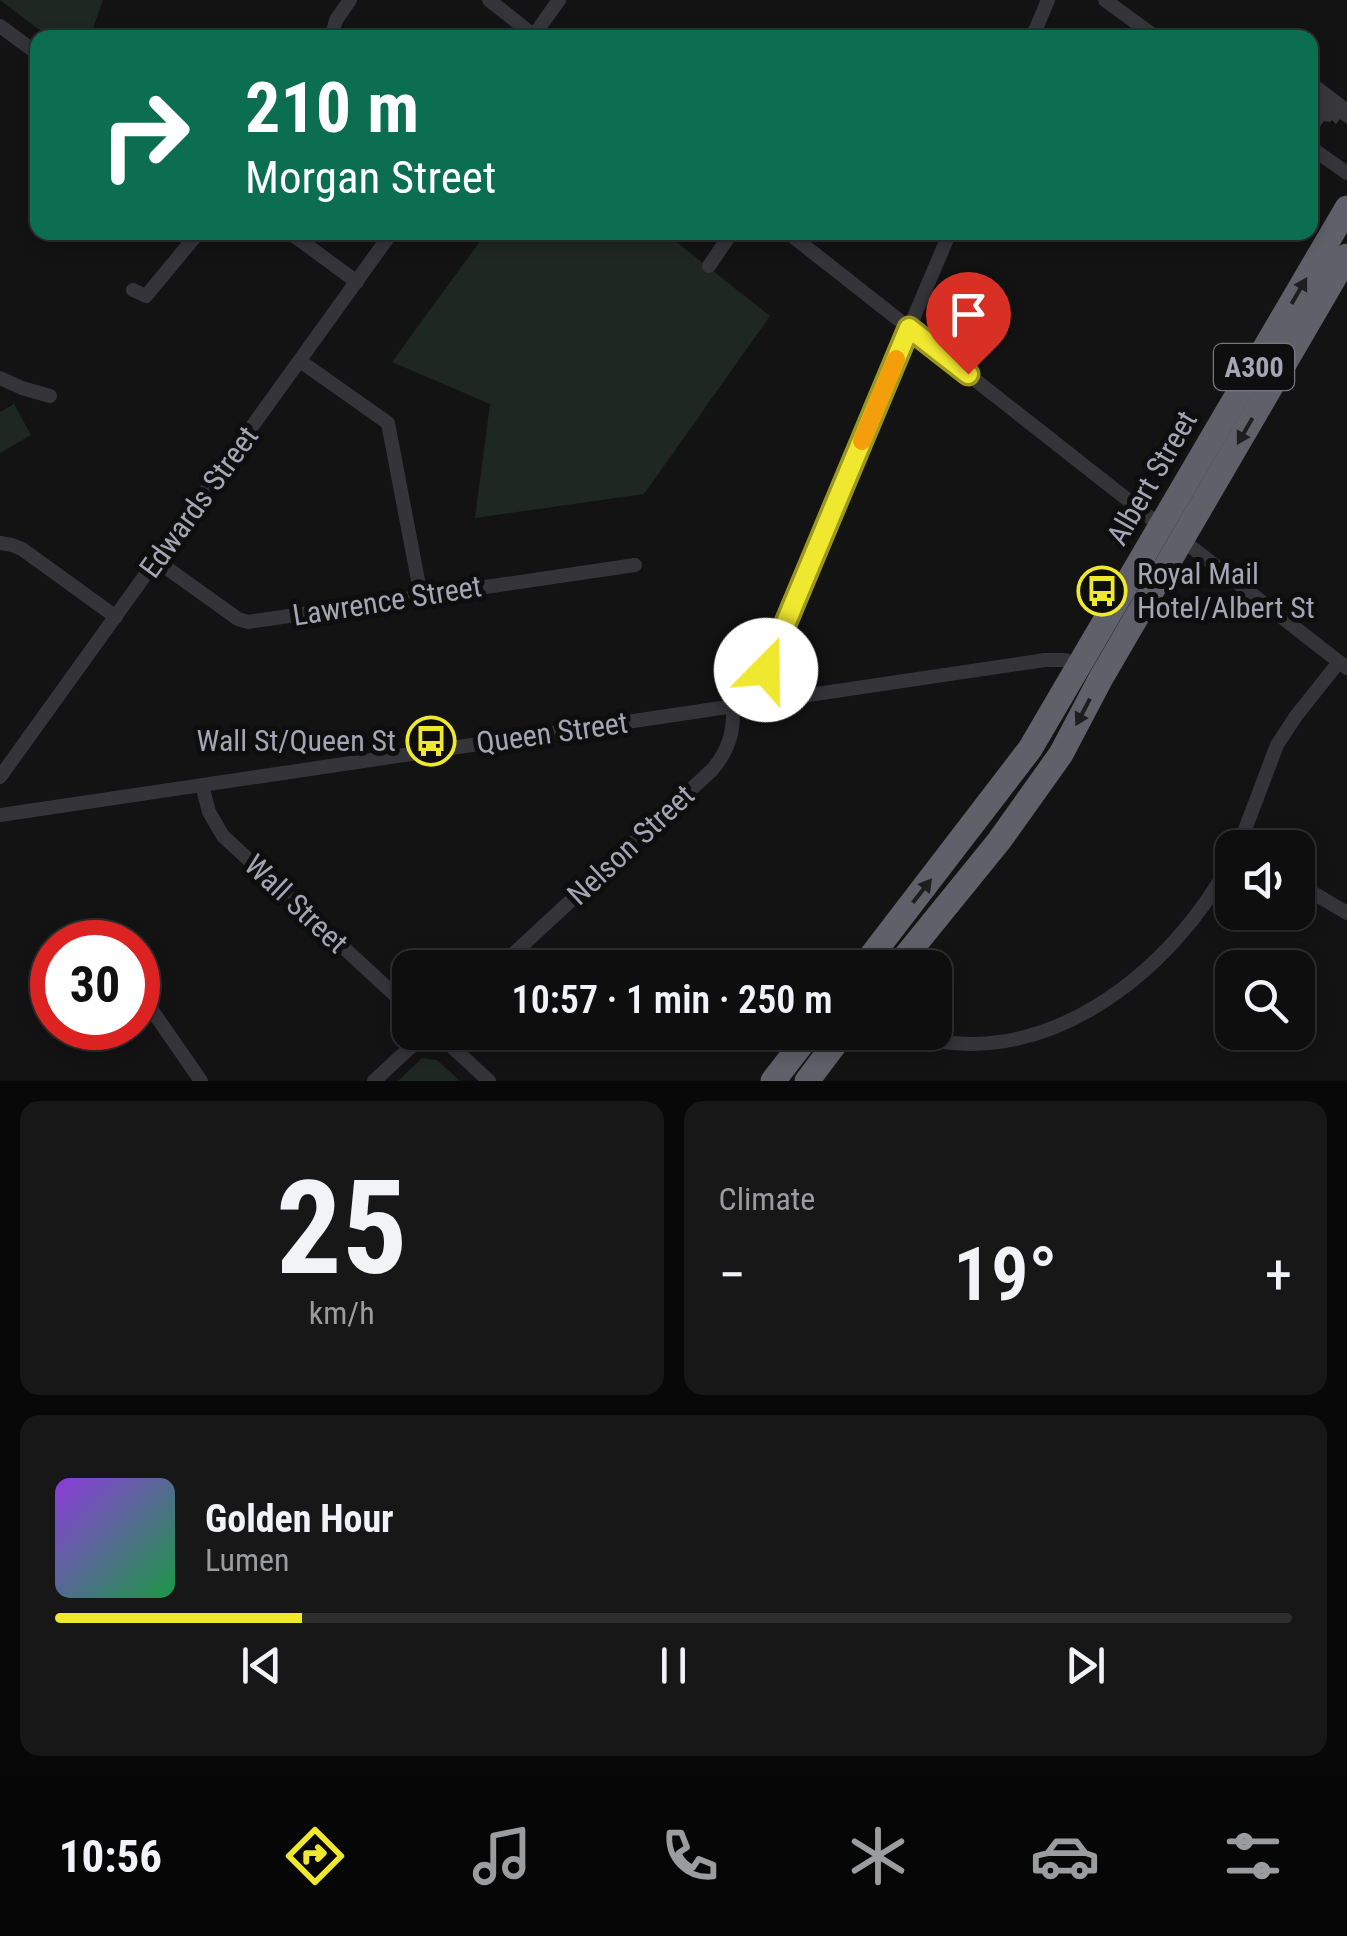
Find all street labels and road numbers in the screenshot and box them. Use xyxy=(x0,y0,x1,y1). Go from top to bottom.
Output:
road number: A300 xyxy=(1214,344,1294,390)
street label: Albert Street xyxy=(1099,404,1204,551)
street label: Edwards Street xyxy=(132,419,265,584)
street label: Lawrence Street xyxy=(290,568,484,633)
street label: Queen Street xyxy=(474,705,630,760)
street label: Nelson Street xyxy=(560,777,701,912)
street label: Wall Street xyxy=(238,847,355,960)

